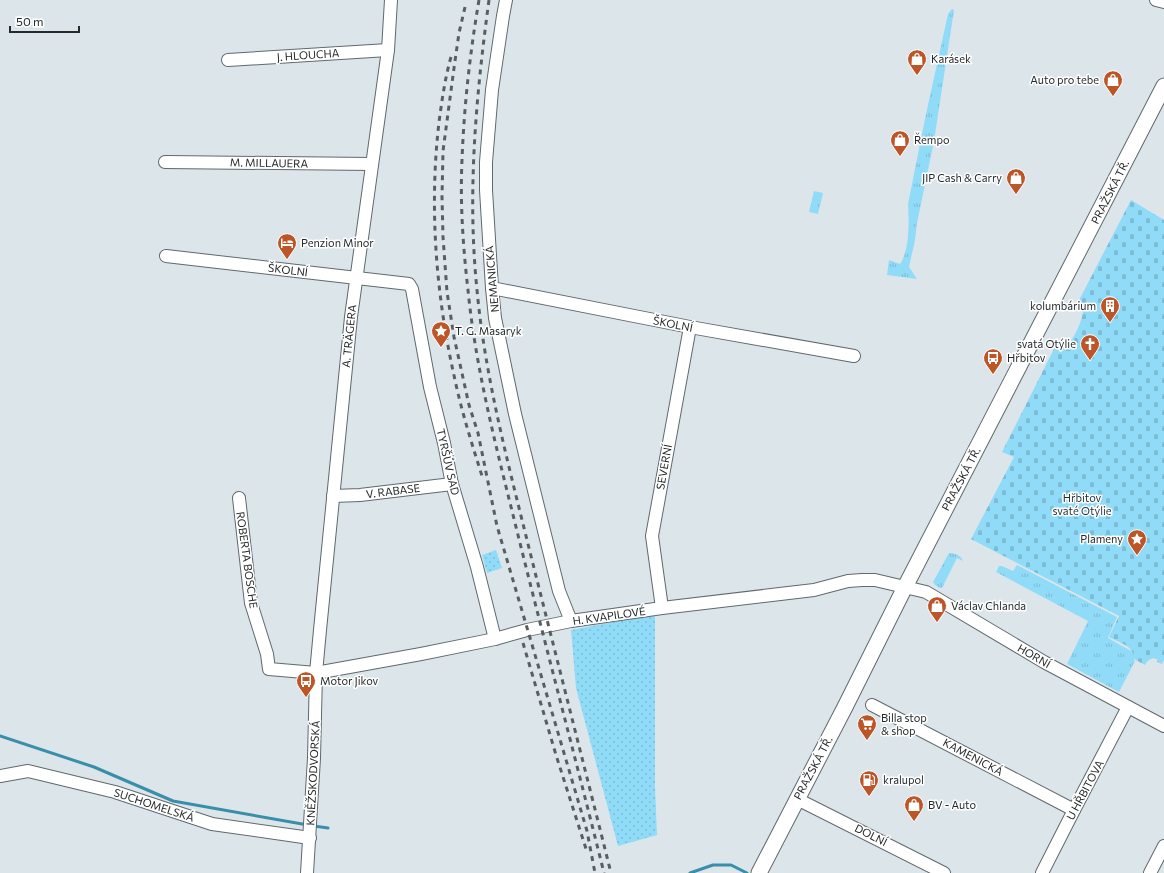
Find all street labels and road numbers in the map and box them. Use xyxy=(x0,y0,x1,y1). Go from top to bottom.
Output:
street label: J. HLOUCHA xyxy=(276,46,340,64)
street label: M. MILLAUERA xyxy=(230,155,309,170)
street label: PRAŽSKÁ TŘ. xyxy=(1087,157,1131,226)
street label: NEMANICKÁ xyxy=(481,245,501,313)
street label: ŠKOLNÍ xyxy=(267,260,310,279)
street label: A. TRÄGERA xyxy=(338,303,358,368)
street label: ŠKOLNÍ xyxy=(652,312,695,334)
street label: TYRŠŮV SAD xyxy=(435,427,463,496)
street label: SEVERNÍ xyxy=(652,442,674,491)
street label: PRAŽSKÁ TŘ. xyxy=(938,444,983,513)
street label: V. RABASE xyxy=(365,481,421,500)
street label: ROBERTA BOSCHE xyxy=(234,511,261,609)
street label: H. KVAPILOVÉ xyxy=(571,603,646,627)
street label: HORNÍ xyxy=(1015,640,1054,671)
street label: KNĚŽSKODVORSKÁ xyxy=(302,720,322,826)
street label: PRAŽSKÁ TŘ. xyxy=(790,733,835,802)
street label: KAMENICKÁ xyxy=(941,734,1006,778)
street label: U HŘBITOVA xyxy=(1063,757,1106,822)
street label: SUCHOMELSKÁ xyxy=(112,784,197,824)
street label: DOLNÍ xyxy=(853,820,891,849)

